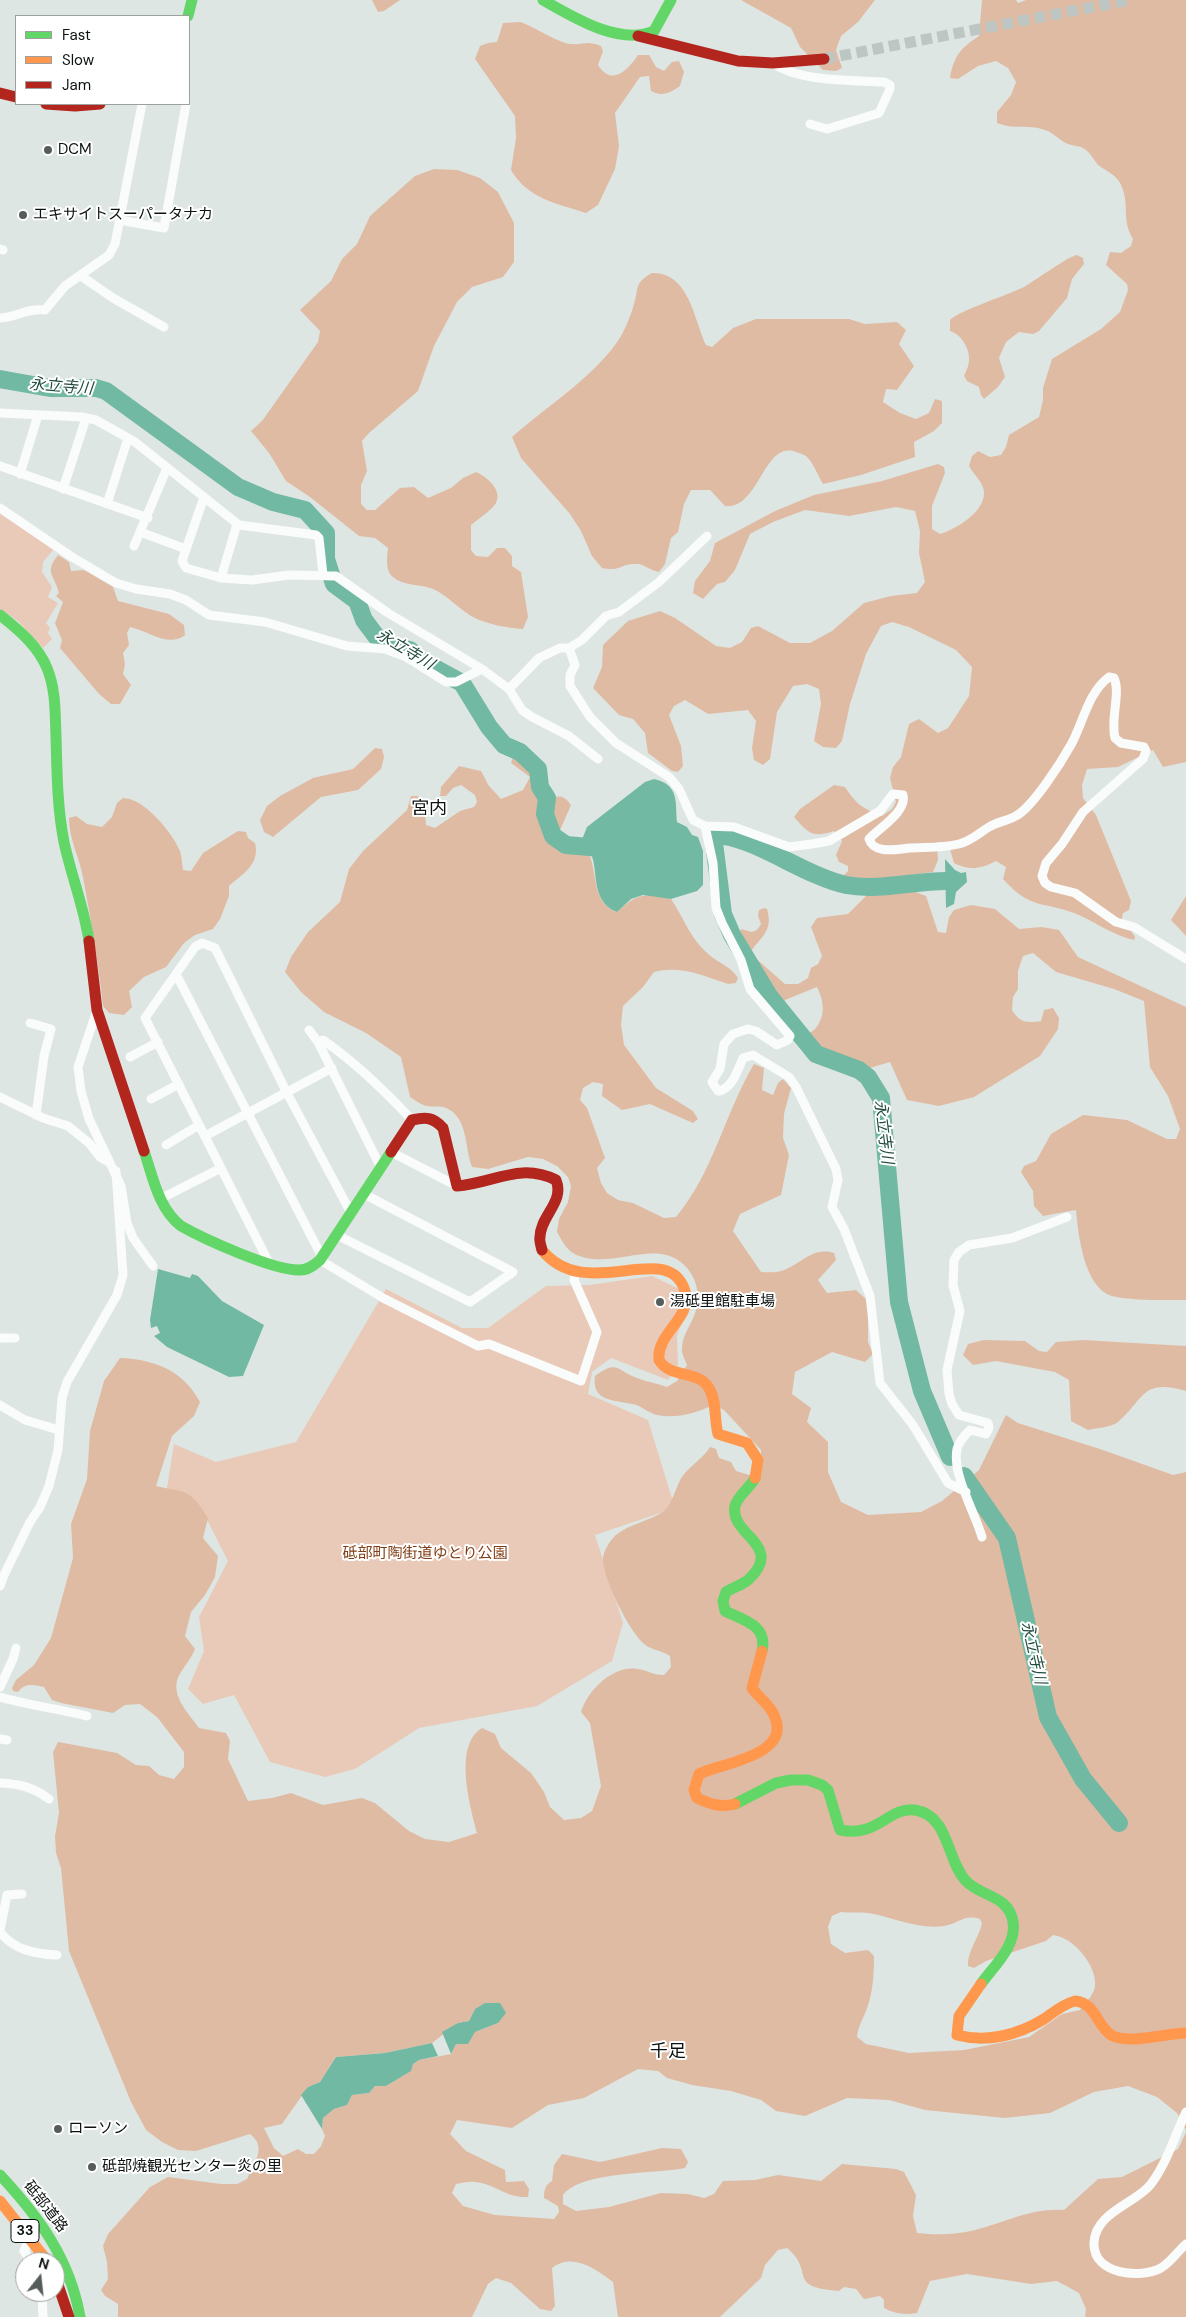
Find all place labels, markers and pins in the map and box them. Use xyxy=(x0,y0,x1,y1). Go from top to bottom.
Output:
place label: DCM xyxy=(58,141,92,159)
marker: DCM xyxy=(42,144,54,156)
place label: エキサイトスーパータナカ xyxy=(33,206,213,224)
marker: エキサイトスーパータナカ xyxy=(17,209,29,221)
place label: 湯砥里館駐車場 xyxy=(670,1293,775,1311)
marker: 湯砥里館駐車場 xyxy=(654,1296,666,1308)
place label: ローソン xyxy=(68,2120,128,2138)
marker: ローソン xyxy=(52,2123,64,2135)
place label: 砥部焼観光センター炎の里 xyxy=(102,2158,282,2176)
marker: 砥部焼観光センター炎の里 xyxy=(86,2161,98,2173)

